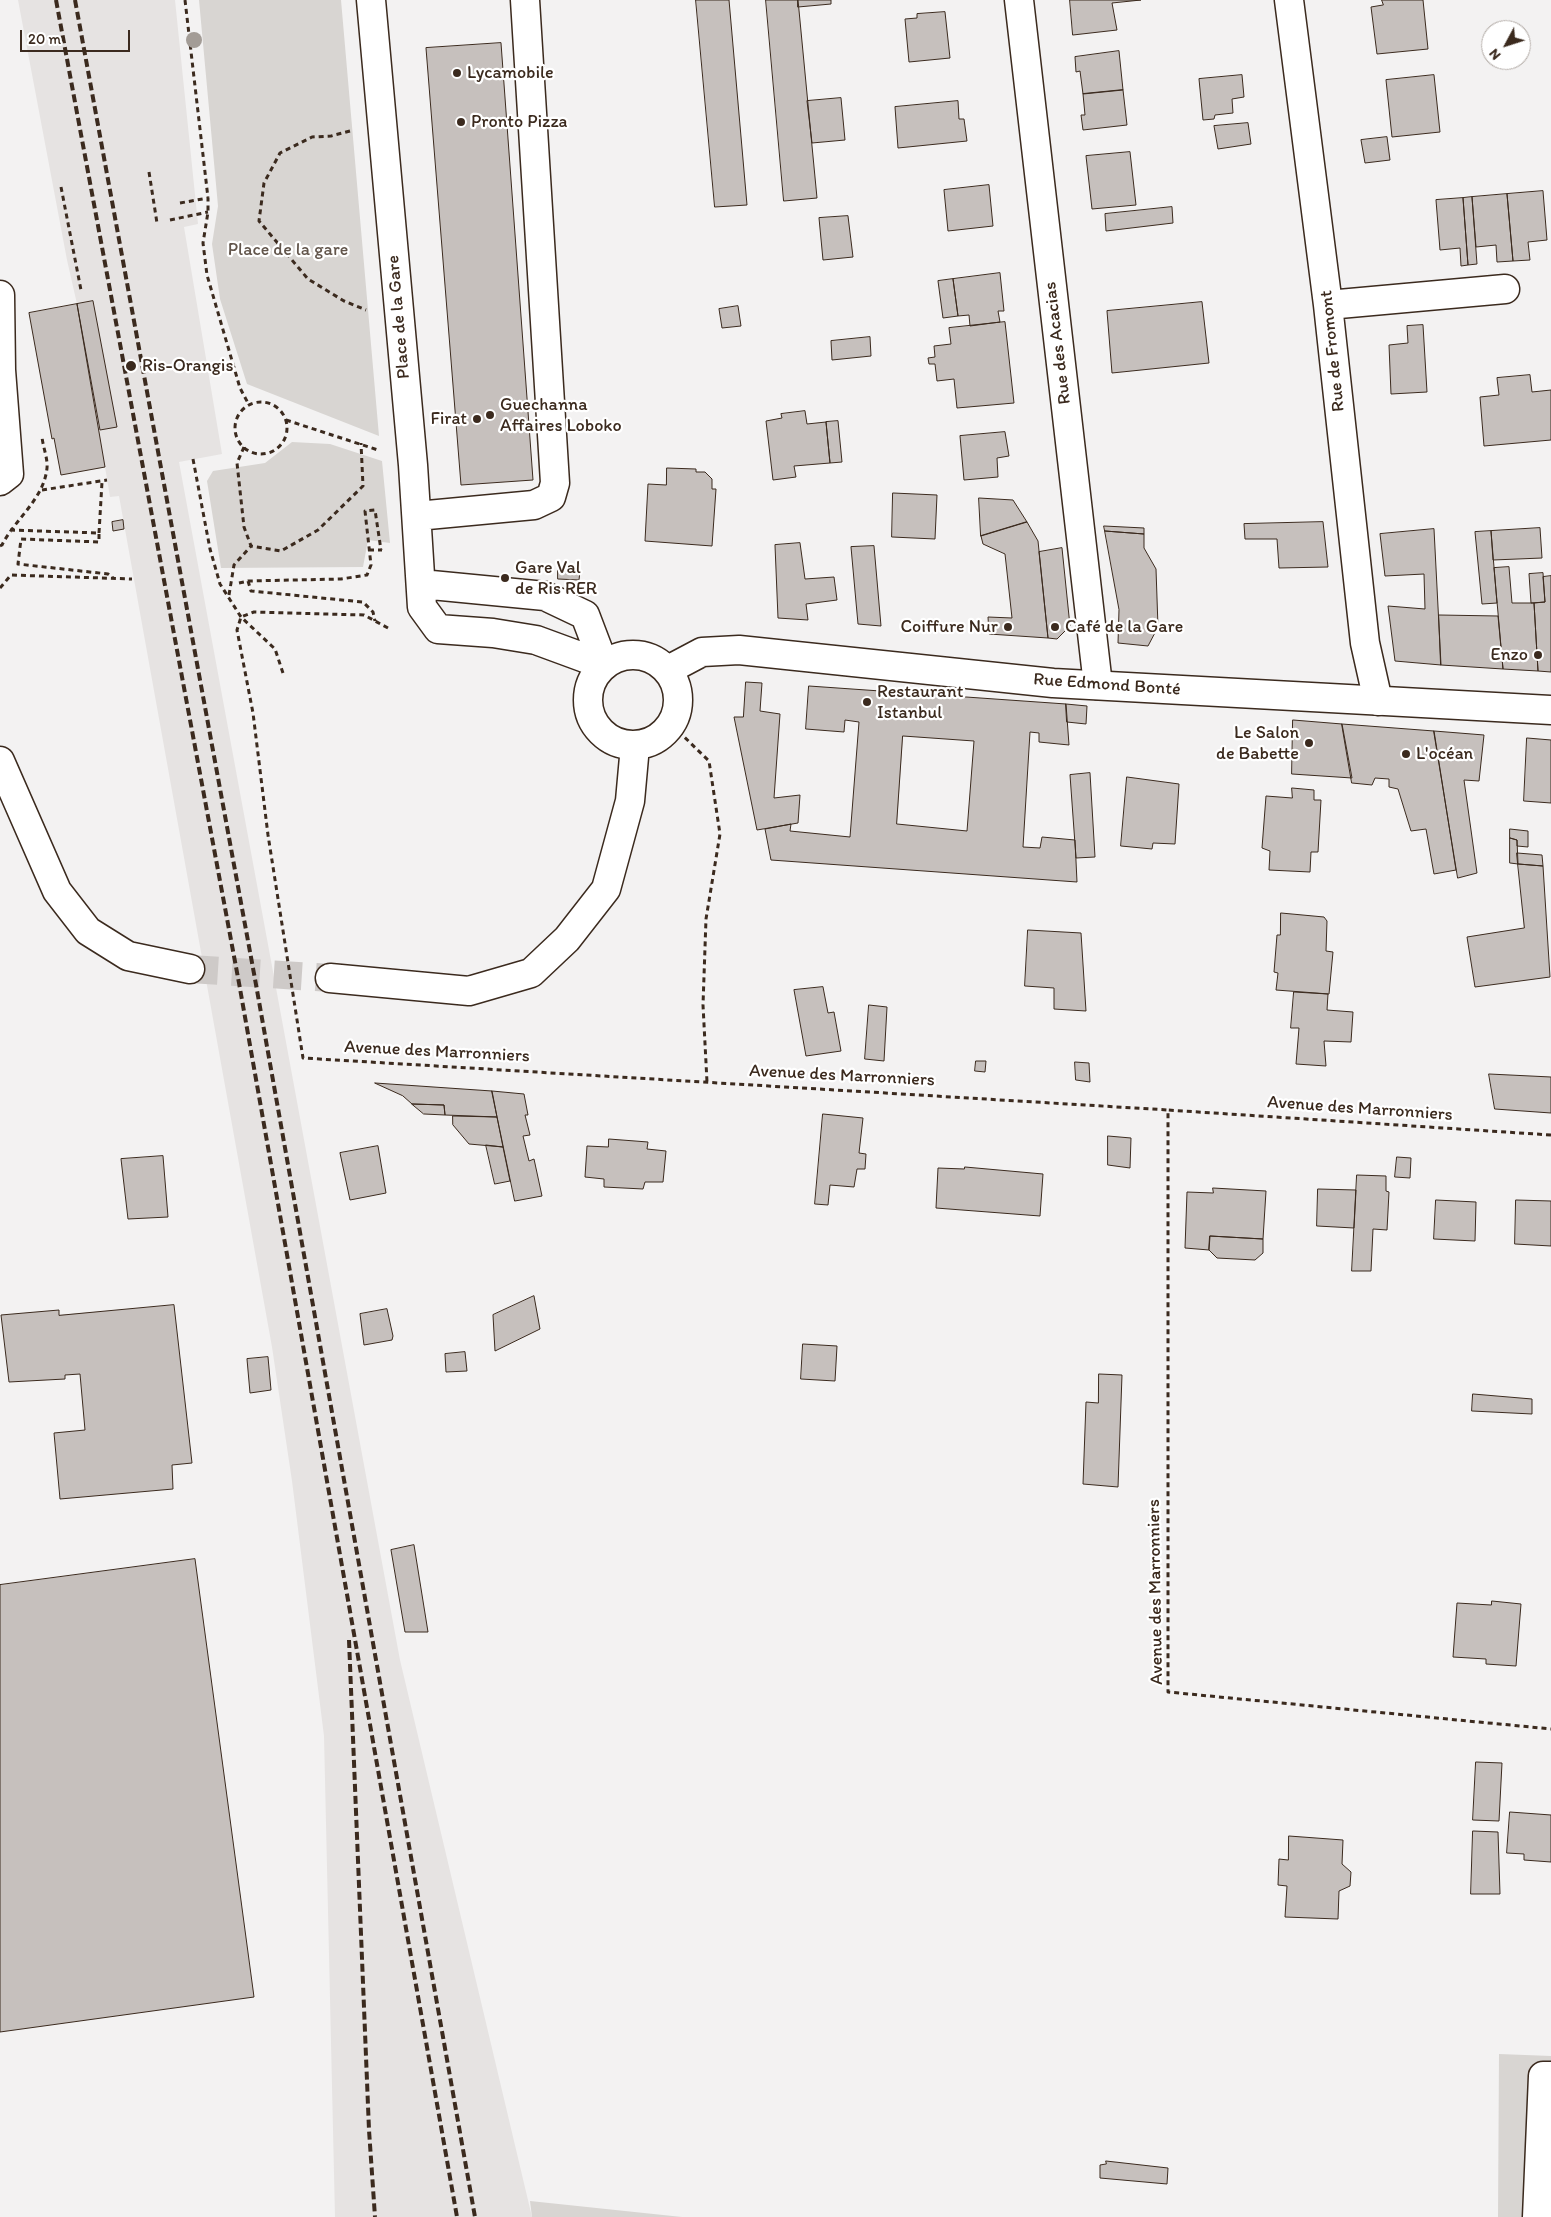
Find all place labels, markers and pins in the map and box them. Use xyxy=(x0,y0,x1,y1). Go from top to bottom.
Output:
place label: Lycamobile xyxy=(467,62,554,84)
marker: Lycamobile xyxy=(451,67,463,79)
place label: Pronto Pizza xyxy=(471,111,567,133)
marker: Pronto Pizza xyxy=(455,116,467,128)
place label: Ris-Orangis xyxy=(142,355,233,377)
marker: Ris-Orangis xyxy=(124,359,138,373)
place label: Guechanna Affaires Loboko xyxy=(500,394,622,436)
place label: Firat xyxy=(430,408,467,430)
marker: Guechanna Affaires Loboko xyxy=(484,409,496,421)
marker: Firat xyxy=(471,413,483,425)
place label: Gare Val de Ris RER xyxy=(515,557,597,600)
marker: Gare Val de Ris RER xyxy=(499,572,511,584)
place label: Coiffure Nur xyxy=(900,616,998,638)
place label: Café de la Gare xyxy=(1065,616,1183,638)
marker: Coiffure Nur xyxy=(1002,621,1014,633)
marker: Café de la Gare xyxy=(1049,621,1061,633)
place label: Enzo xyxy=(1491,644,1528,666)
marker: Enzo xyxy=(1532,649,1544,661)
place label: Restaurant Istanbul xyxy=(877,681,963,724)
marker: Restaurant Istanbul xyxy=(861,696,873,708)
place label: Le Salon de Babette xyxy=(1216,722,1299,764)
marker: Le Salon de Babette xyxy=(1303,737,1315,749)
place label: L'océan xyxy=(1416,743,1473,765)
marker: L'océan xyxy=(1400,748,1412,760)

